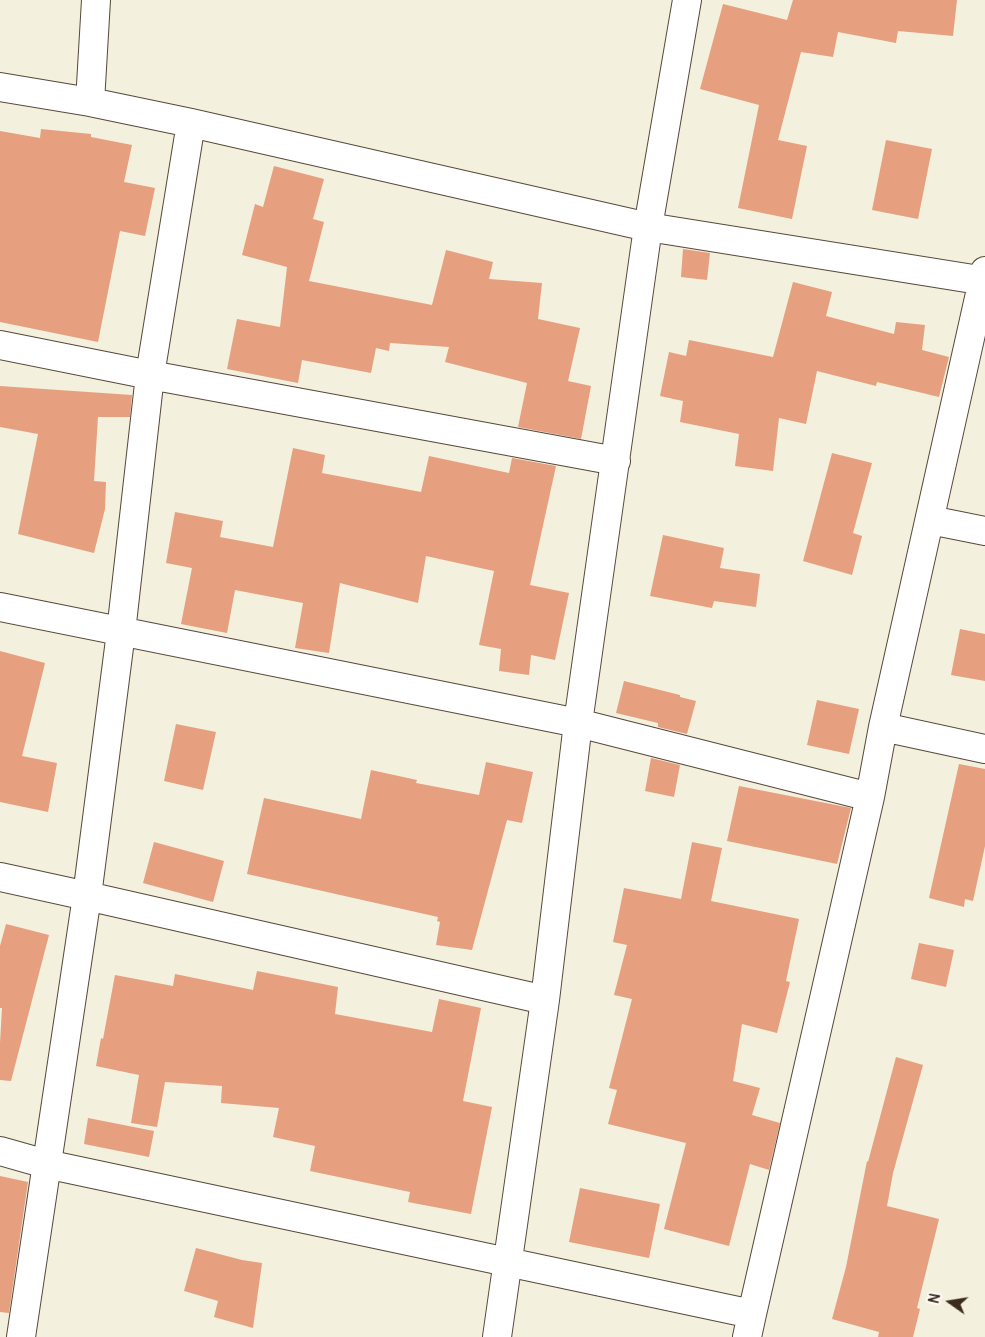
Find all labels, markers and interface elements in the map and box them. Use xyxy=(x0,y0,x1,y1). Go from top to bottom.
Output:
north arrow xyxy=(925,1277,975,1327)
text: N xyxy=(926,1292,944,1305)

